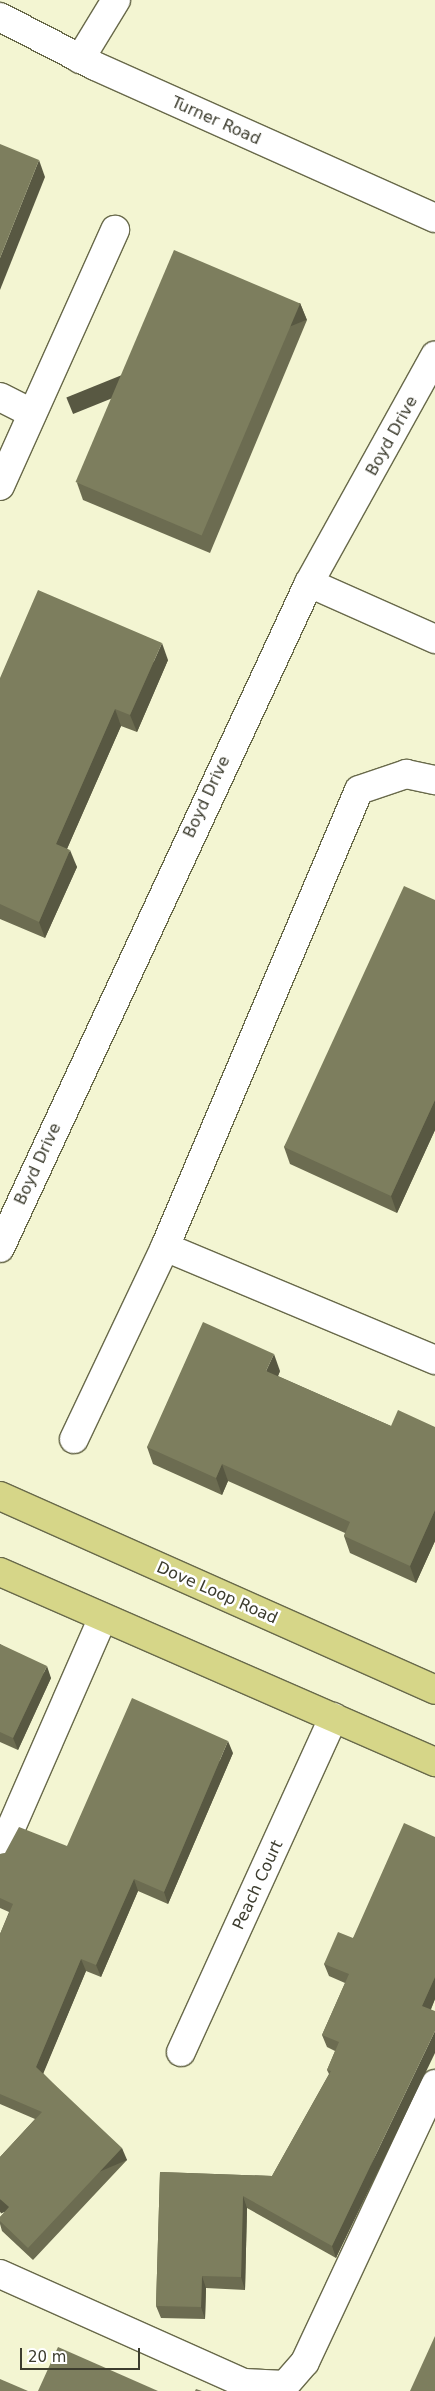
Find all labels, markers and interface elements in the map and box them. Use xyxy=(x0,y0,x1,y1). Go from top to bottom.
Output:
street label: Turner Road xyxy=(168,93,264,149)
street label: Boyd Drive xyxy=(362,393,422,479)
street label: Boyd Drive xyxy=(180,753,234,841)
street label: Boyd Drive xyxy=(11,1120,65,1208)
street label: Dove Loop Road xyxy=(154,1558,280,1628)
street label: Peach Court xyxy=(229,1837,287,1933)
scale bar xyxy=(22,2338,142,2370)
text: 20 m xyxy=(28,2348,66,2366)

